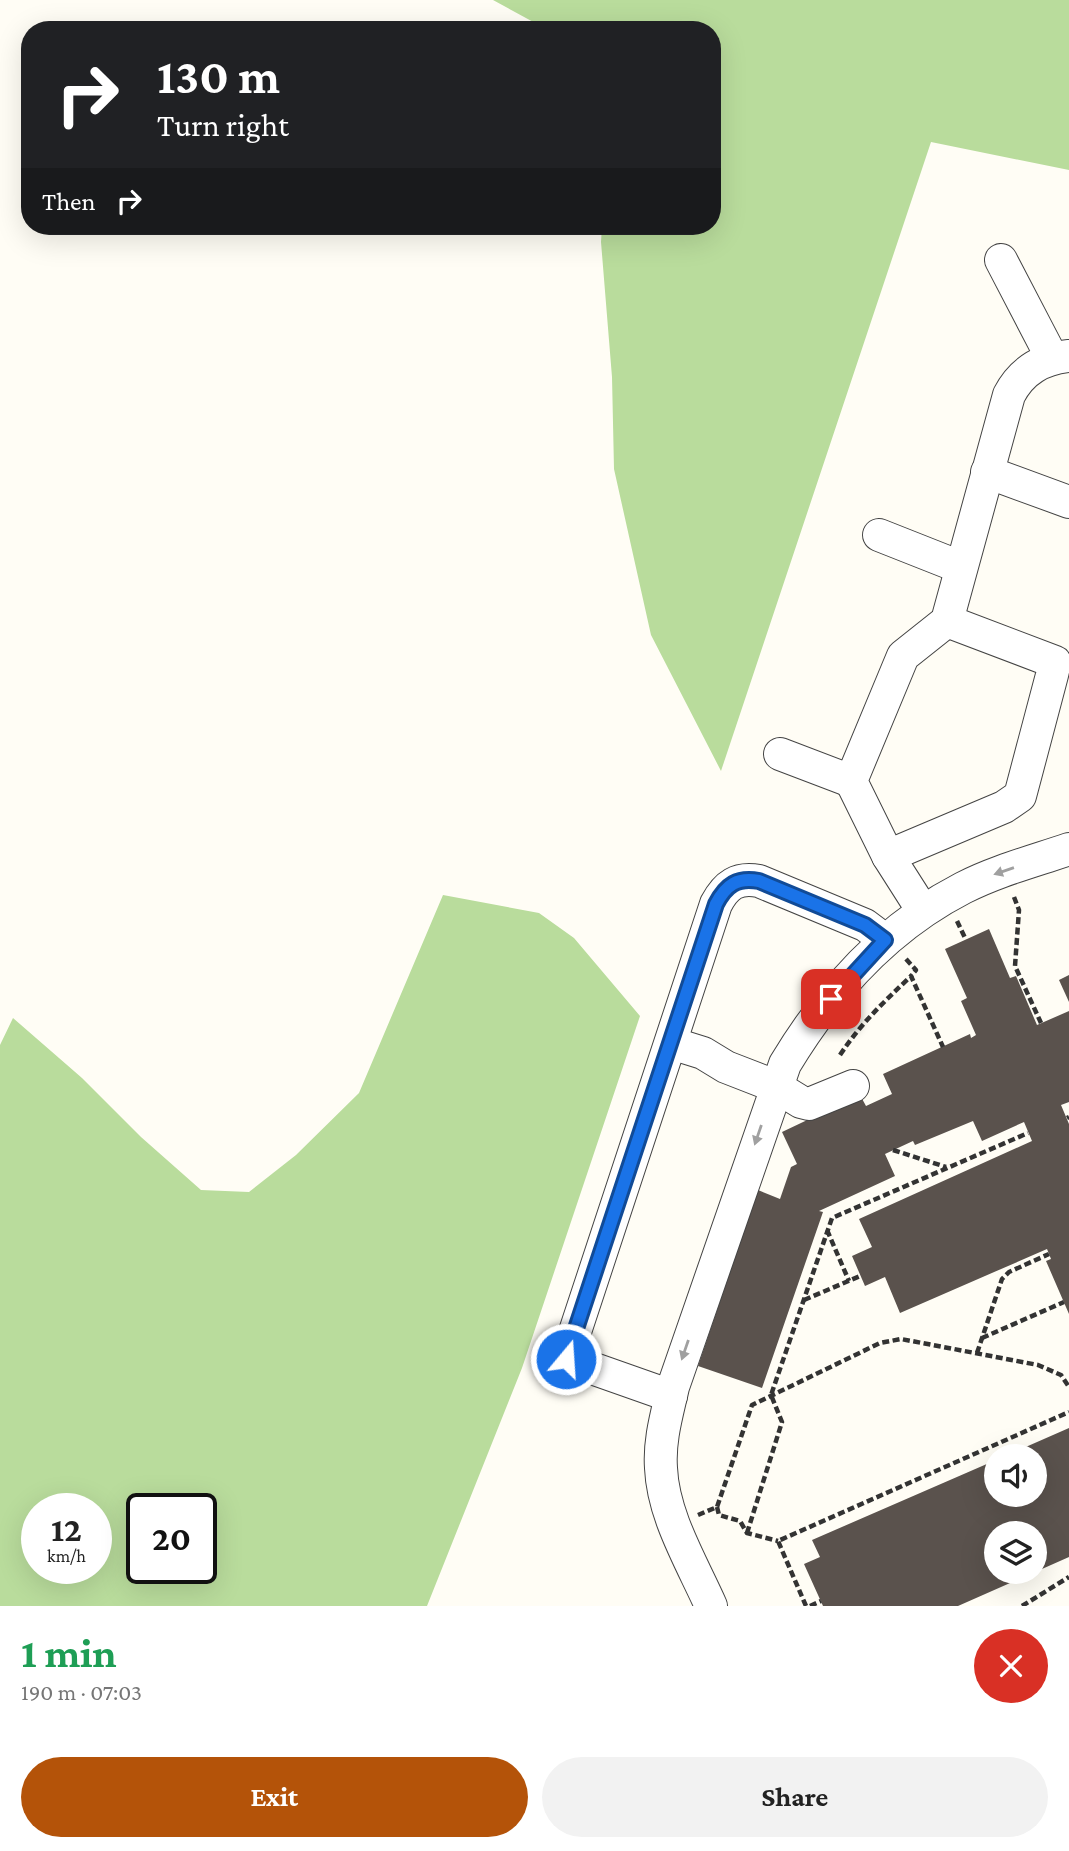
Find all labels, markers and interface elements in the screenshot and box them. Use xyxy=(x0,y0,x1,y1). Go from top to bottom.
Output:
icon: right xyxy=(42,49,133,140)
text: 130 m xyxy=(157,49,280,104)
text: Turn right xyxy=(157,107,289,143)
icon: right xyxy=(110,182,148,220)
text: Then xyxy=(42,187,96,216)
one-way arrow xyxy=(994,866,1015,877)
pin xyxy=(801,969,861,1029)
icon: arrive xyxy=(812,980,850,1018)
one-way arrow xyxy=(752,1124,763,1145)
position arrow xyxy=(529,1322,603,1396)
one-way arrow xyxy=(680,1340,690,1361)
map controls xyxy=(984,1444,1047,1584)
button: sound xyxy=(984,1444,1047,1507)
speed limit sign: 20 xyxy=(126,1493,217,1584)
text: 12 xyxy=(51,1510,82,1549)
button: layers xyxy=(984,1521,1047,1584)
text: km/h xyxy=(47,1546,86,1566)
text: 1 min xyxy=(21,1629,117,1676)
button: close xyxy=(974,1629,1048,1703)
text: 190 m · 07:03 xyxy=(21,1679,142,1705)
button: Exit xyxy=(21,1757,528,1837)
button: Share xyxy=(542,1757,1048,1837)

